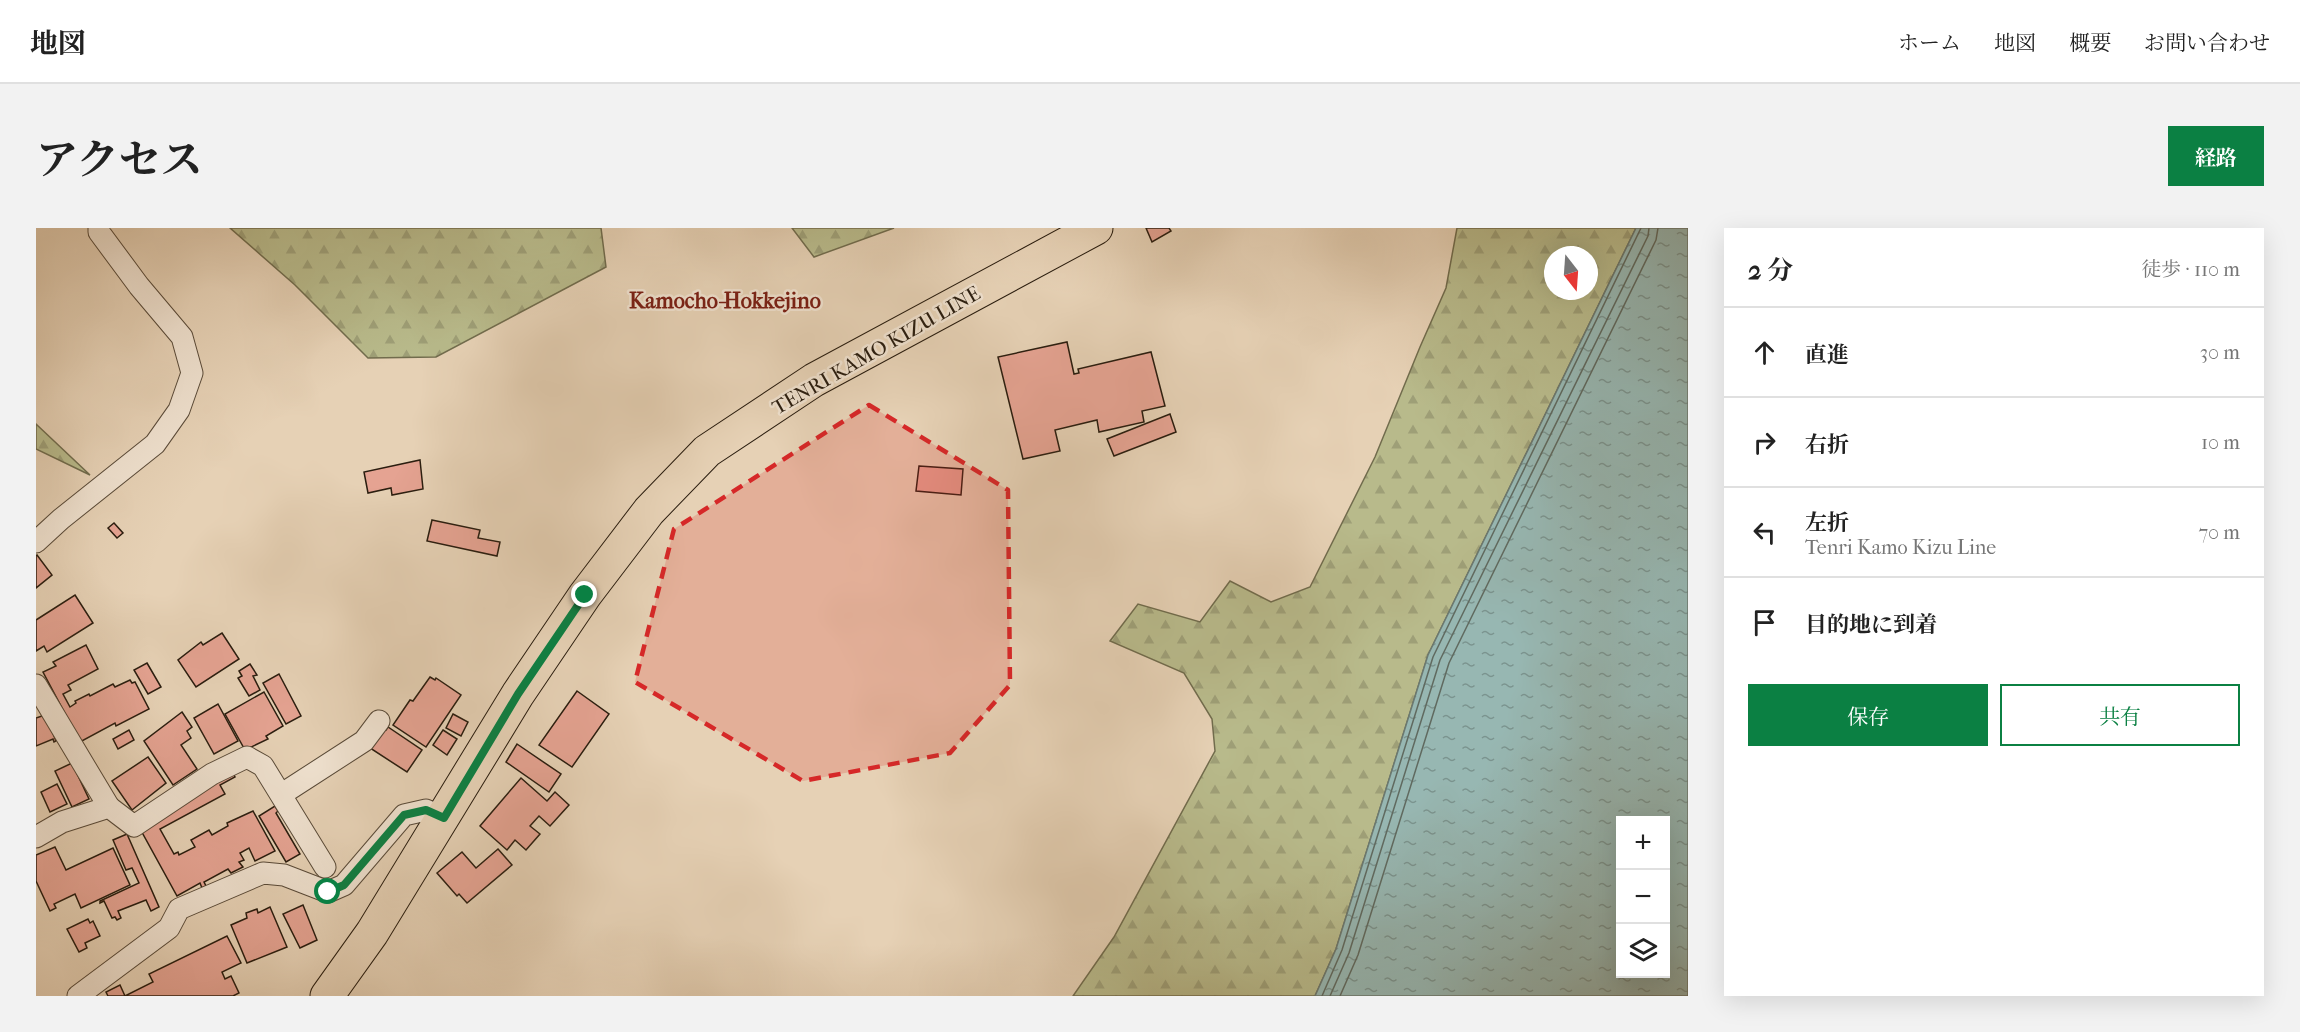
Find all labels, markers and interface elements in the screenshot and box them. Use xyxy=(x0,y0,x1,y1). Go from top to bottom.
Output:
text: 地図 xyxy=(30,27,86,60)
text: ホーム xyxy=(1898,31,1961,55)
text: 地図 xyxy=(1994,31,2036,55)
text: 概要 xyxy=(2069,31,2111,55)
text: お問い合わせ xyxy=(2144,31,2270,55)
button: 経路 xyxy=(2168,126,2264,186)
text: アクセス xyxy=(36,136,203,185)
north arrow xyxy=(1544,246,1598,300)
text: 2 分 xyxy=(1748,255,1793,286)
text: 徒歩 · 110 m xyxy=(2141,258,2240,281)
street label: TENRI KAMO KIZU LINE xyxy=(768,281,984,419)
district label: Kamocho-Hokkejino xyxy=(629,288,821,314)
icon: ahead xyxy=(1748,336,1781,369)
text: 30 m xyxy=(2200,341,2240,364)
text: 直進 xyxy=(1805,342,1849,368)
icon: right xyxy=(1748,426,1781,459)
text: 10 m xyxy=(2201,431,2240,454)
text: 右折 xyxy=(1805,432,1849,458)
text: 左折 xyxy=(1805,510,1849,536)
icon: left xyxy=(1748,516,1781,549)
text: 70 m xyxy=(2198,521,2240,544)
text: Tenri Kamo Kizu Line xyxy=(1805,536,1996,559)
route end xyxy=(571,581,597,607)
icon: arrive xyxy=(1748,606,1781,639)
text: 目的地に到着 xyxy=(1805,612,1937,638)
button: 保存 xyxy=(1748,684,1988,746)
button: 共有 xyxy=(2000,684,2240,746)
map controls xyxy=(1616,816,1670,978)
button: + xyxy=(1616,816,1670,870)
button: − xyxy=(1616,870,1670,924)
route start xyxy=(314,878,340,904)
button: layers xyxy=(1616,924,1670,978)

